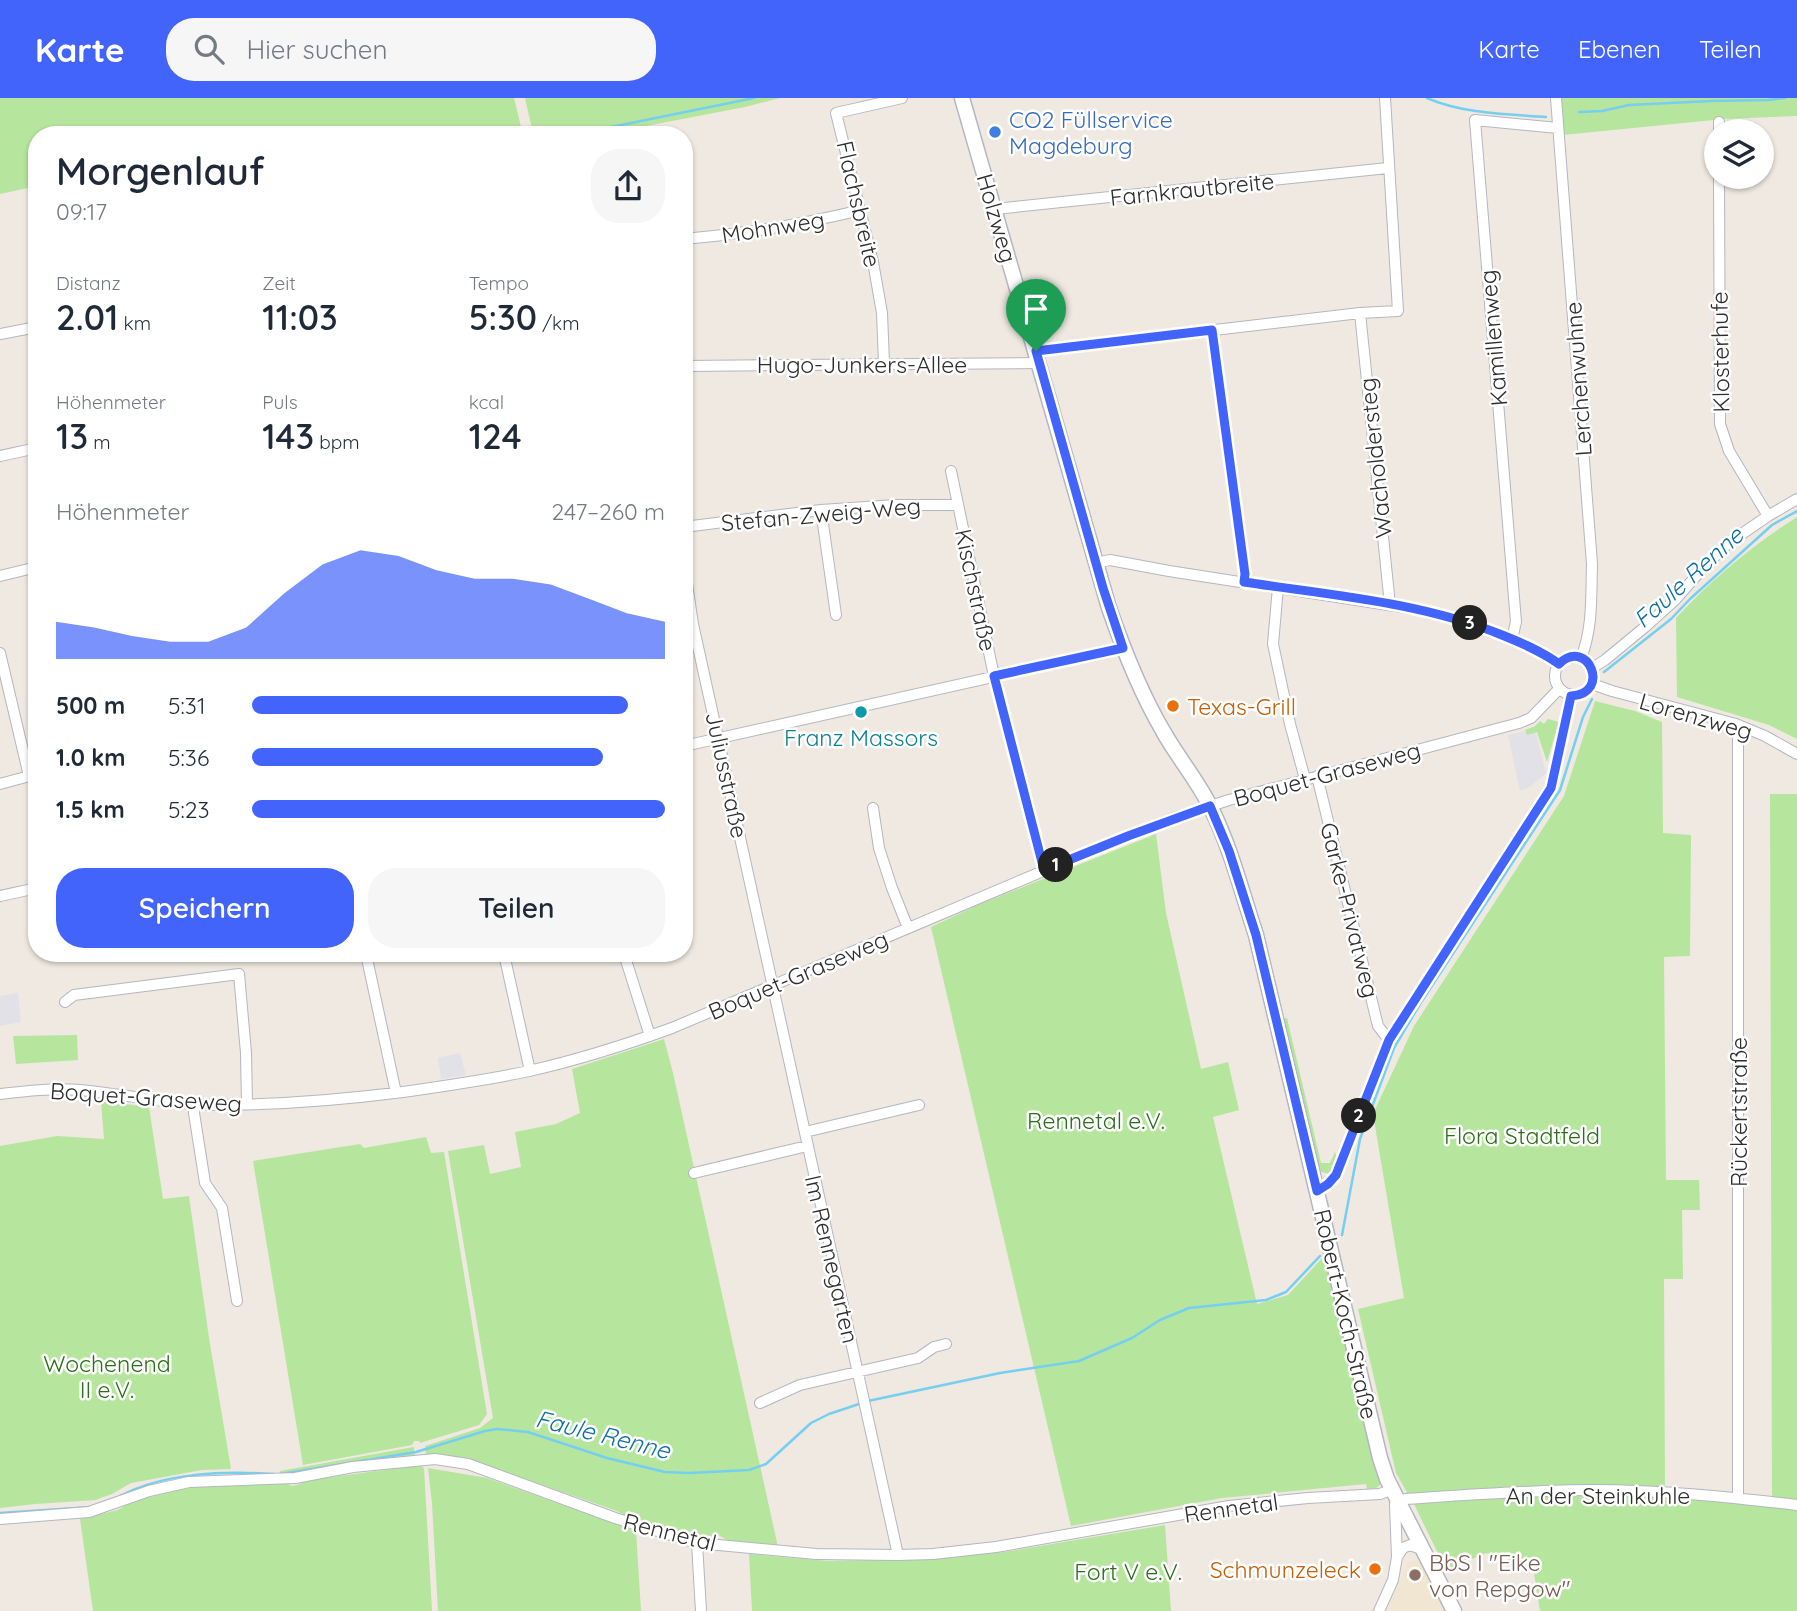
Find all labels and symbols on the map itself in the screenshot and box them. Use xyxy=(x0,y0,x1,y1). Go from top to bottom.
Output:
place label: CO2 Füllservice Magdeburg xyxy=(1009,105,1173,160)
marker: CO2 Füllservice Magdeburg xyxy=(987,124,1003,140)
street label: Flachsbreite xyxy=(830,138,888,270)
street label: Farnkrautbreite xyxy=(1108,166,1276,212)
street label: Holzweg xyxy=(970,170,1024,266)
street label: Mohnweg xyxy=(719,205,827,249)
street label: Kamillenweg xyxy=(1473,269,1513,407)
pin xyxy=(1006,279,1066,351)
street label: Klosterhufe xyxy=(1704,291,1736,413)
street label: Lerchenwuhne xyxy=(1558,301,1598,457)
street label: Hugo-Junkers-Allee xyxy=(757,350,967,379)
street label: Wacholdersteg xyxy=(1352,376,1398,540)
street label: Stefan-Zweig-Weg xyxy=(720,491,922,537)
water label: Faule Renne xyxy=(1627,519,1750,634)
street label: Kischstraße xyxy=(949,526,1003,654)
pin: 3 xyxy=(1452,606,1488,640)
street label: Lorenzweg xyxy=(1636,686,1756,746)
place label: Texas-Grill xyxy=(1187,692,1296,721)
marker: Texas-Grill xyxy=(1165,698,1181,714)
marker: Franz Massors xyxy=(853,704,869,720)
street label: Juliusstraße xyxy=(699,709,755,841)
place label: Franz Massors xyxy=(784,723,938,752)
street label: Boquet-Graseweg xyxy=(1230,735,1424,813)
street label: Garke-Privatweg xyxy=(1314,819,1386,1001)
pin: 1 xyxy=(1038,848,1074,882)
street label: Boquet-Graseweg xyxy=(704,924,892,1026)
street label: Rückertstraße xyxy=(1724,1037,1753,1187)
street label: Boquet-Graseweg xyxy=(49,1076,243,1118)
pin: 2 xyxy=(1342,1098,1376,1134)
park label: Rennetal e.V. xyxy=(1027,1106,1165,1135)
park label: Flora Stadtfeld xyxy=(1444,1121,1600,1150)
street label: Im Rennegarten xyxy=(799,1172,865,1346)
street label: Robert-Koch-Straße xyxy=(1308,1206,1384,1422)
park label: Wochenend II e.V. xyxy=(43,1349,171,1404)
water label: Faule Renne xyxy=(533,1403,675,1466)
street label: An der Steinkuhle xyxy=(1506,1481,1690,1510)
street label: Rennetal xyxy=(1182,1487,1280,1529)
street label: Rennetal xyxy=(620,1506,720,1558)
place label: BbS I "Eike von Repgow" xyxy=(1429,1548,1571,1603)
place label: Schmunzeleck xyxy=(1210,1555,1361,1584)
park label: Fort V e.V. xyxy=(1074,1557,1182,1586)
marker: Schmunzeleck xyxy=(1367,1561,1383,1577)
marker: BbS I "Eike von Repgow" xyxy=(1407,1567,1423,1583)

